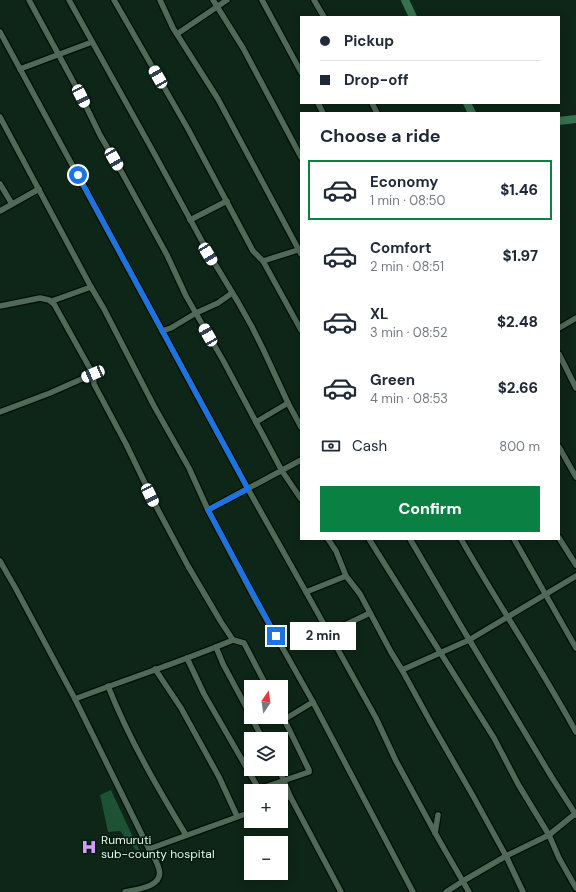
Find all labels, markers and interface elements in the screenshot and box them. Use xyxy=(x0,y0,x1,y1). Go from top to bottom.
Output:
text: Pickup xyxy=(344,31,394,51)
car xyxy=(147,64,169,90)
text: Drop-off xyxy=(344,70,409,90)
car xyxy=(70,83,92,109)
text: Choose a ride xyxy=(320,124,441,148)
car xyxy=(103,146,125,172)
route start xyxy=(69,166,87,184)
icon: car xyxy=(322,172,358,208)
text: Economy xyxy=(370,172,438,192)
text: $1.46 xyxy=(500,180,538,200)
text: 1 min · 08:50 xyxy=(370,192,445,209)
icon: car xyxy=(322,238,358,274)
text: Comfort xyxy=(370,238,431,258)
car xyxy=(197,241,219,267)
text: $1.97 xyxy=(503,246,538,266)
text: 2 min · 08:51 xyxy=(370,258,444,275)
icon: car xyxy=(322,304,358,340)
text: XL xyxy=(370,304,388,324)
text: $2.48 xyxy=(497,312,538,332)
car xyxy=(197,322,219,348)
text: 3 min · 08:52 xyxy=(370,324,447,341)
car xyxy=(80,364,106,384)
icon: car xyxy=(322,370,358,406)
text: Green xyxy=(370,370,415,390)
text: $2.66 xyxy=(498,378,538,398)
text: 4 min · 08:53 xyxy=(370,390,448,407)
icon: cash xyxy=(320,435,342,457)
text: Cash xyxy=(352,436,387,456)
text: 800 m xyxy=(499,438,540,455)
car xyxy=(139,482,161,508)
button: Confirm xyxy=(320,486,540,532)
callout: 2 min xyxy=(290,622,356,650)
route end xyxy=(267,627,285,645)
text: 2 min xyxy=(306,627,340,644)
north arrow xyxy=(244,680,288,724)
map controls xyxy=(244,680,288,880)
button: layers xyxy=(244,732,288,776)
button: + xyxy=(244,784,288,828)
place label: Rumuruti sub-county hospital xyxy=(101,832,215,862)
button: − xyxy=(244,836,288,880)
hospital icon: Rumuruti sub-county hospital xyxy=(80,838,98,856)

